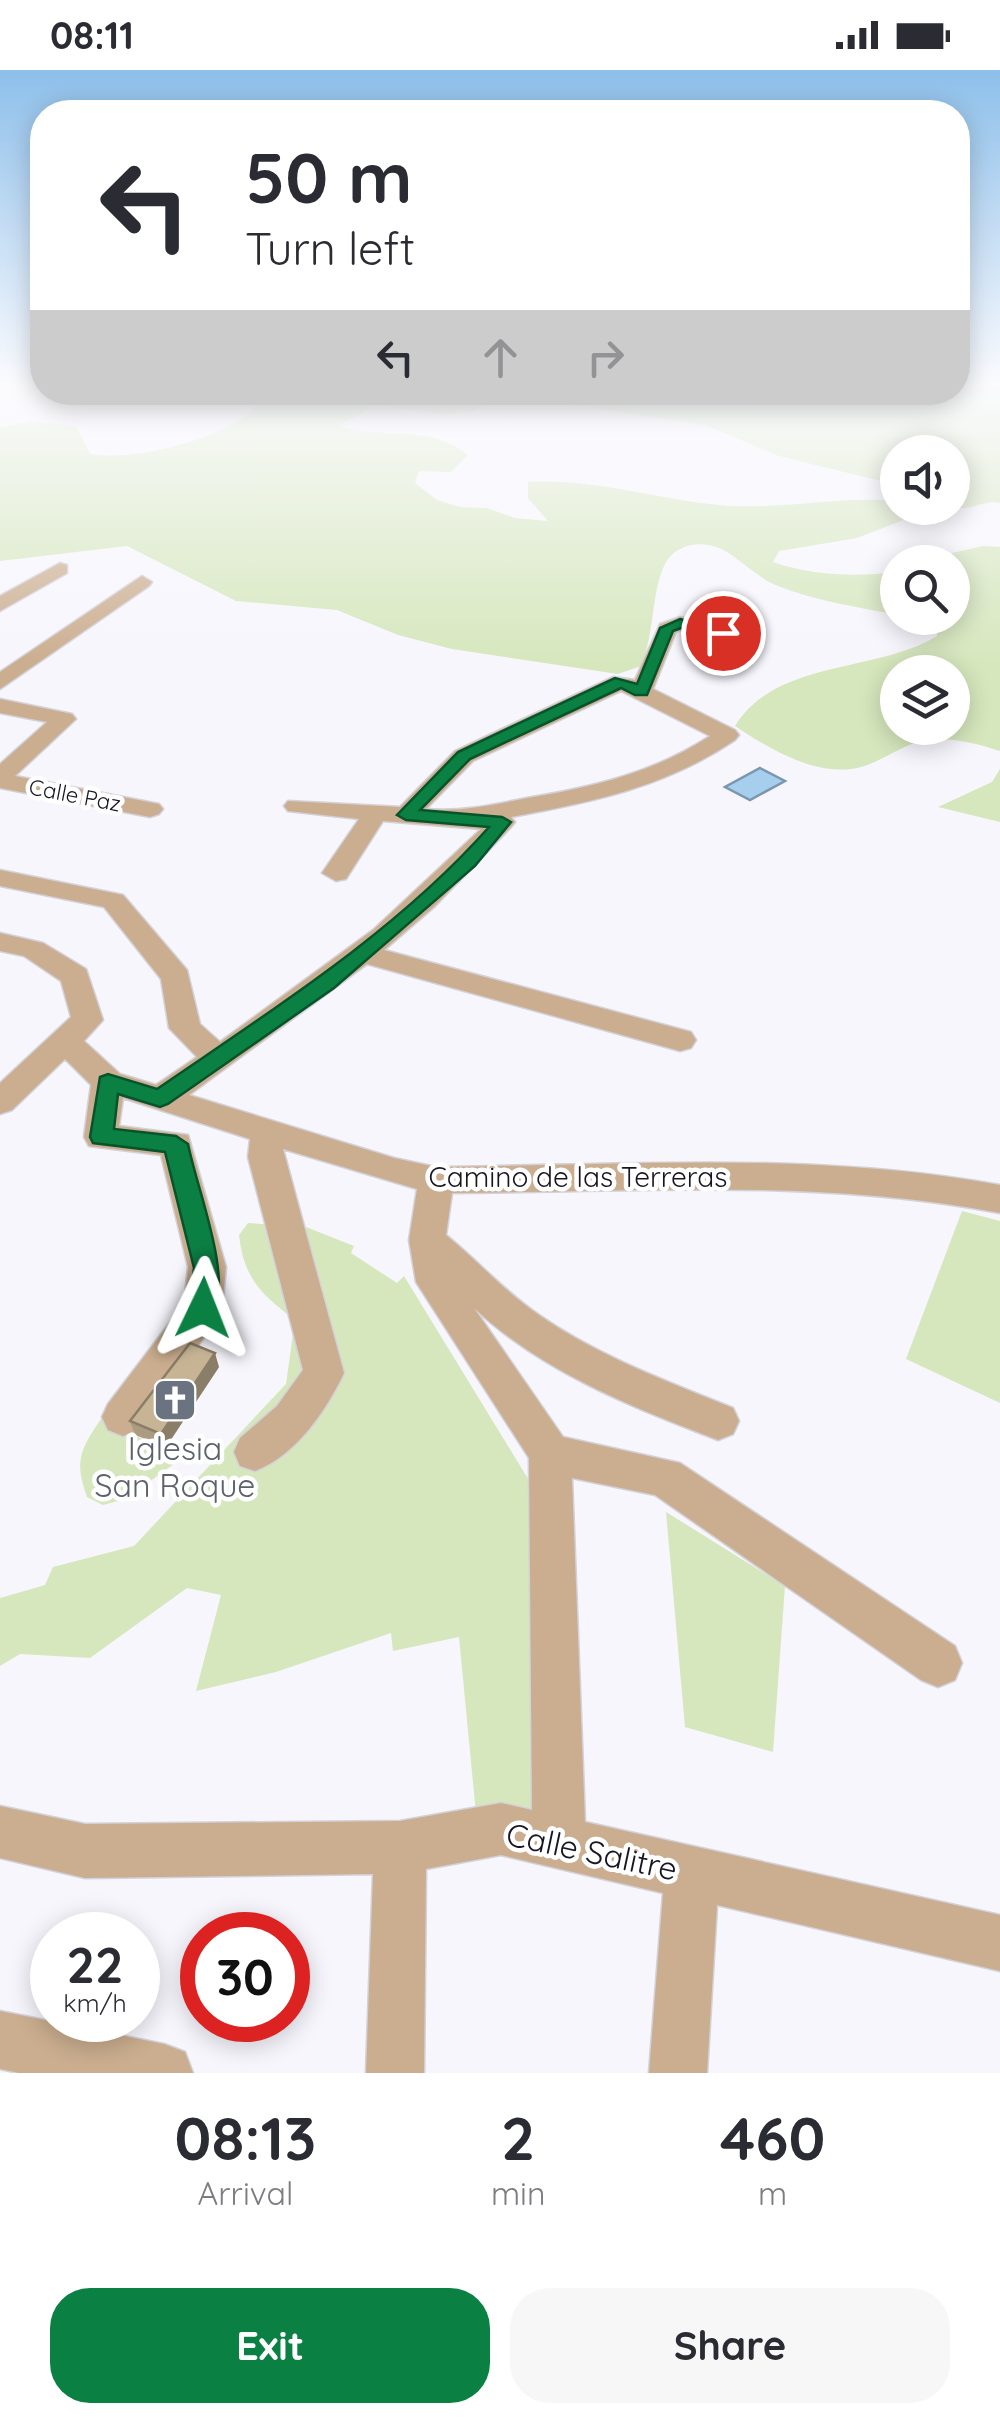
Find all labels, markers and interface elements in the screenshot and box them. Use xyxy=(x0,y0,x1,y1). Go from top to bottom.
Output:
text: 08:11 xyxy=(50,11,134,59)
text: 50 m xyxy=(245,133,412,221)
icon: left xyxy=(80,140,210,270)
text: Turn left xyxy=(245,220,415,276)
icon: left xyxy=(368,330,423,385)
icon: ahead xyxy=(473,330,528,385)
icon: right xyxy=(578,330,633,385)
map controls xyxy=(880,435,970,745)
button: sound xyxy=(880,435,970,525)
button: search xyxy=(880,545,970,635)
pin xyxy=(681,591,766,676)
icon: arrive xyxy=(696,606,751,661)
button: layers xyxy=(880,655,970,745)
street label: Calle Paz xyxy=(27,772,123,818)
street label: Camino de las Terreras xyxy=(429,1159,727,1194)
position arrow xyxy=(151,1256,255,1360)
church icon: Iglesia San Roque xyxy=(152,1377,198,1423)
place label: Iglesia San Roque xyxy=(95,1428,255,1505)
street label: Calle Salitre xyxy=(503,1813,681,1889)
speed limit sign: 30 xyxy=(180,1912,310,2042)
text: 22 xyxy=(67,1933,123,1996)
text: km/h xyxy=(63,1987,127,2018)
text: 08:13 xyxy=(175,2100,316,2175)
text: 2 xyxy=(501,2100,535,2175)
text: 460 xyxy=(720,2100,825,2175)
text: Arrival xyxy=(198,2173,293,2213)
text: min xyxy=(491,2173,545,2213)
text: m xyxy=(758,2173,787,2213)
button: Exit xyxy=(50,2288,490,2403)
button: Share xyxy=(510,2288,950,2403)

